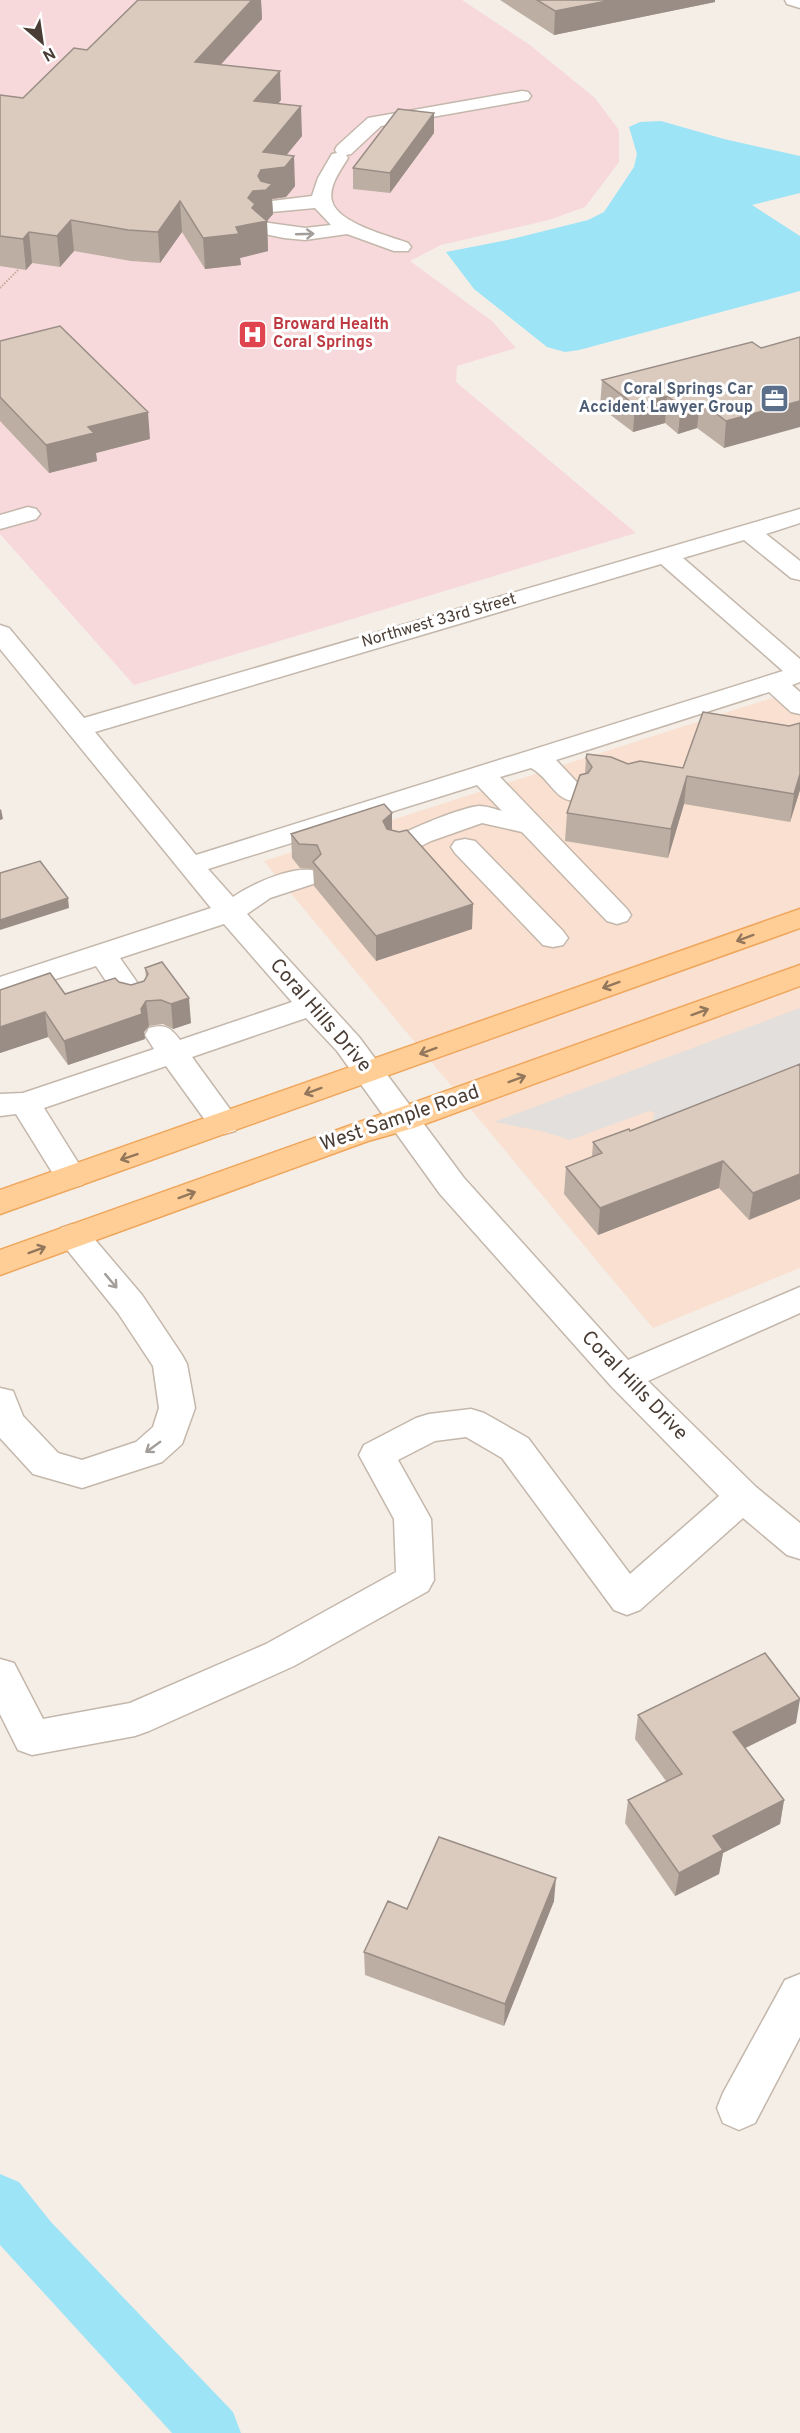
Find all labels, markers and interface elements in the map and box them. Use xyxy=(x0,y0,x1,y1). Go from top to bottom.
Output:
north arrow xyxy=(12,12,72,72)
text: N xyxy=(38,42,58,65)
one-way arrow xyxy=(295,229,314,240)
place label: Broward Health Coral Springs xyxy=(273,315,389,353)
hospital icon: Broward Health Coral Springs xyxy=(236,318,268,350)
place label: Coral Springs Car Accident Lawyer Group xyxy=(579,380,753,418)
office icon: Coral Springs Car Accident Lawyer Group xyxy=(758,383,790,415)
street label: Northwest 33rd Street xyxy=(359,589,519,653)
one-way arrow xyxy=(736,933,755,944)
street label: Coral Hills Drive xyxy=(263,954,377,1078)
one-way arrow xyxy=(603,981,621,992)
one-way arrow xyxy=(690,1005,709,1016)
one-way arrow xyxy=(419,1046,438,1057)
one-way arrow xyxy=(507,1072,526,1083)
street label: West Sample Road xyxy=(317,1080,483,1158)
one-way arrow xyxy=(304,1086,323,1097)
one-way arrow xyxy=(121,1152,139,1163)
one-way arrow xyxy=(177,1188,196,1199)
one-way arrow xyxy=(27,1243,45,1254)
one-way arrow xyxy=(104,1273,118,1288)
street label: Coral Hills Drive xyxy=(575,1326,693,1446)
one-way arrow xyxy=(145,1441,161,1453)

